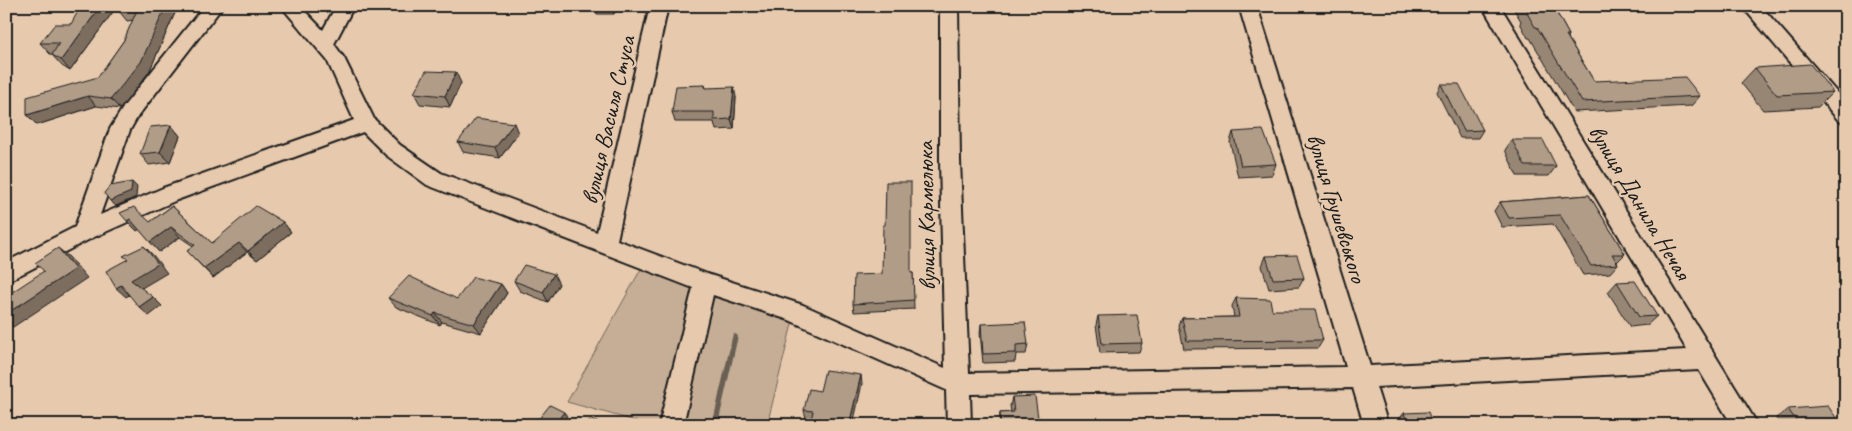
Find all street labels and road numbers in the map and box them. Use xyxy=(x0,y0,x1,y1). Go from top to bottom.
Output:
street label: вулиця Василя Стуса xyxy=(574,32,642,207)
street label: вулиця Данила Нечая xyxy=(1582,119,1699,286)
street label: вулиця Грушевського xyxy=(1300,130,1374,288)
street label: вулиця Кармелюка xyxy=(910,140,942,291)

